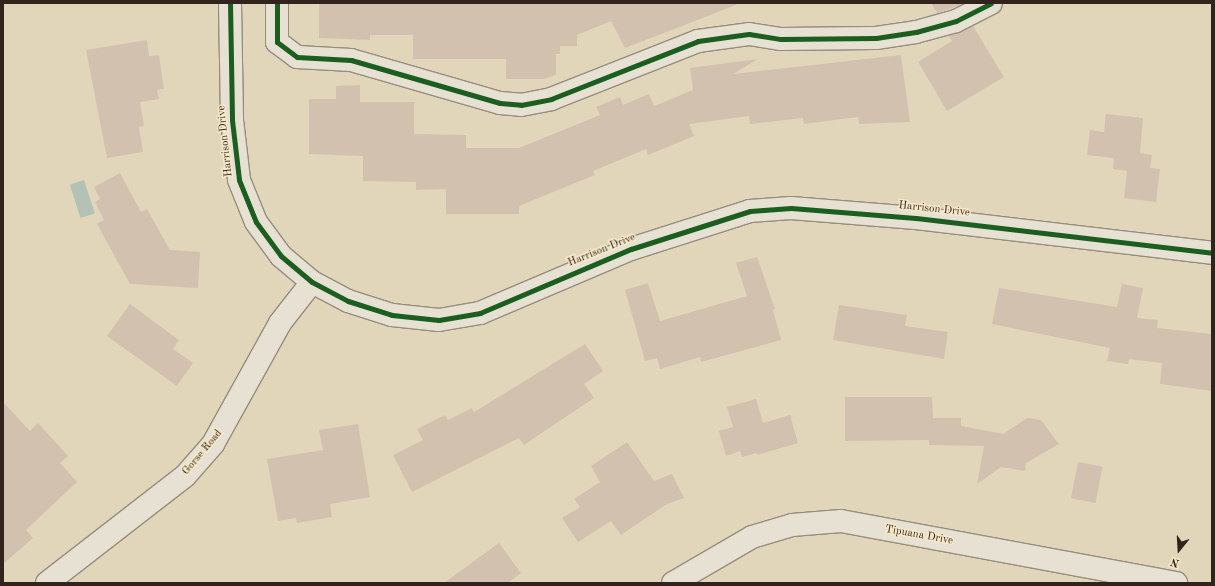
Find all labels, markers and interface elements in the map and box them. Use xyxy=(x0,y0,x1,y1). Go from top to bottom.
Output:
street label: Harrison Drive xyxy=(216,105,236,177)
street label: Harrison Drive xyxy=(898,200,970,220)
street label: Harrison Drive xyxy=(566,231,638,271)
street label: Gorse Road xyxy=(180,428,226,478)
street label: Tipuana Drive xyxy=(884,524,954,548)
north arrow xyxy=(1159,530,1199,570)
text: N xyxy=(1169,555,1181,568)

